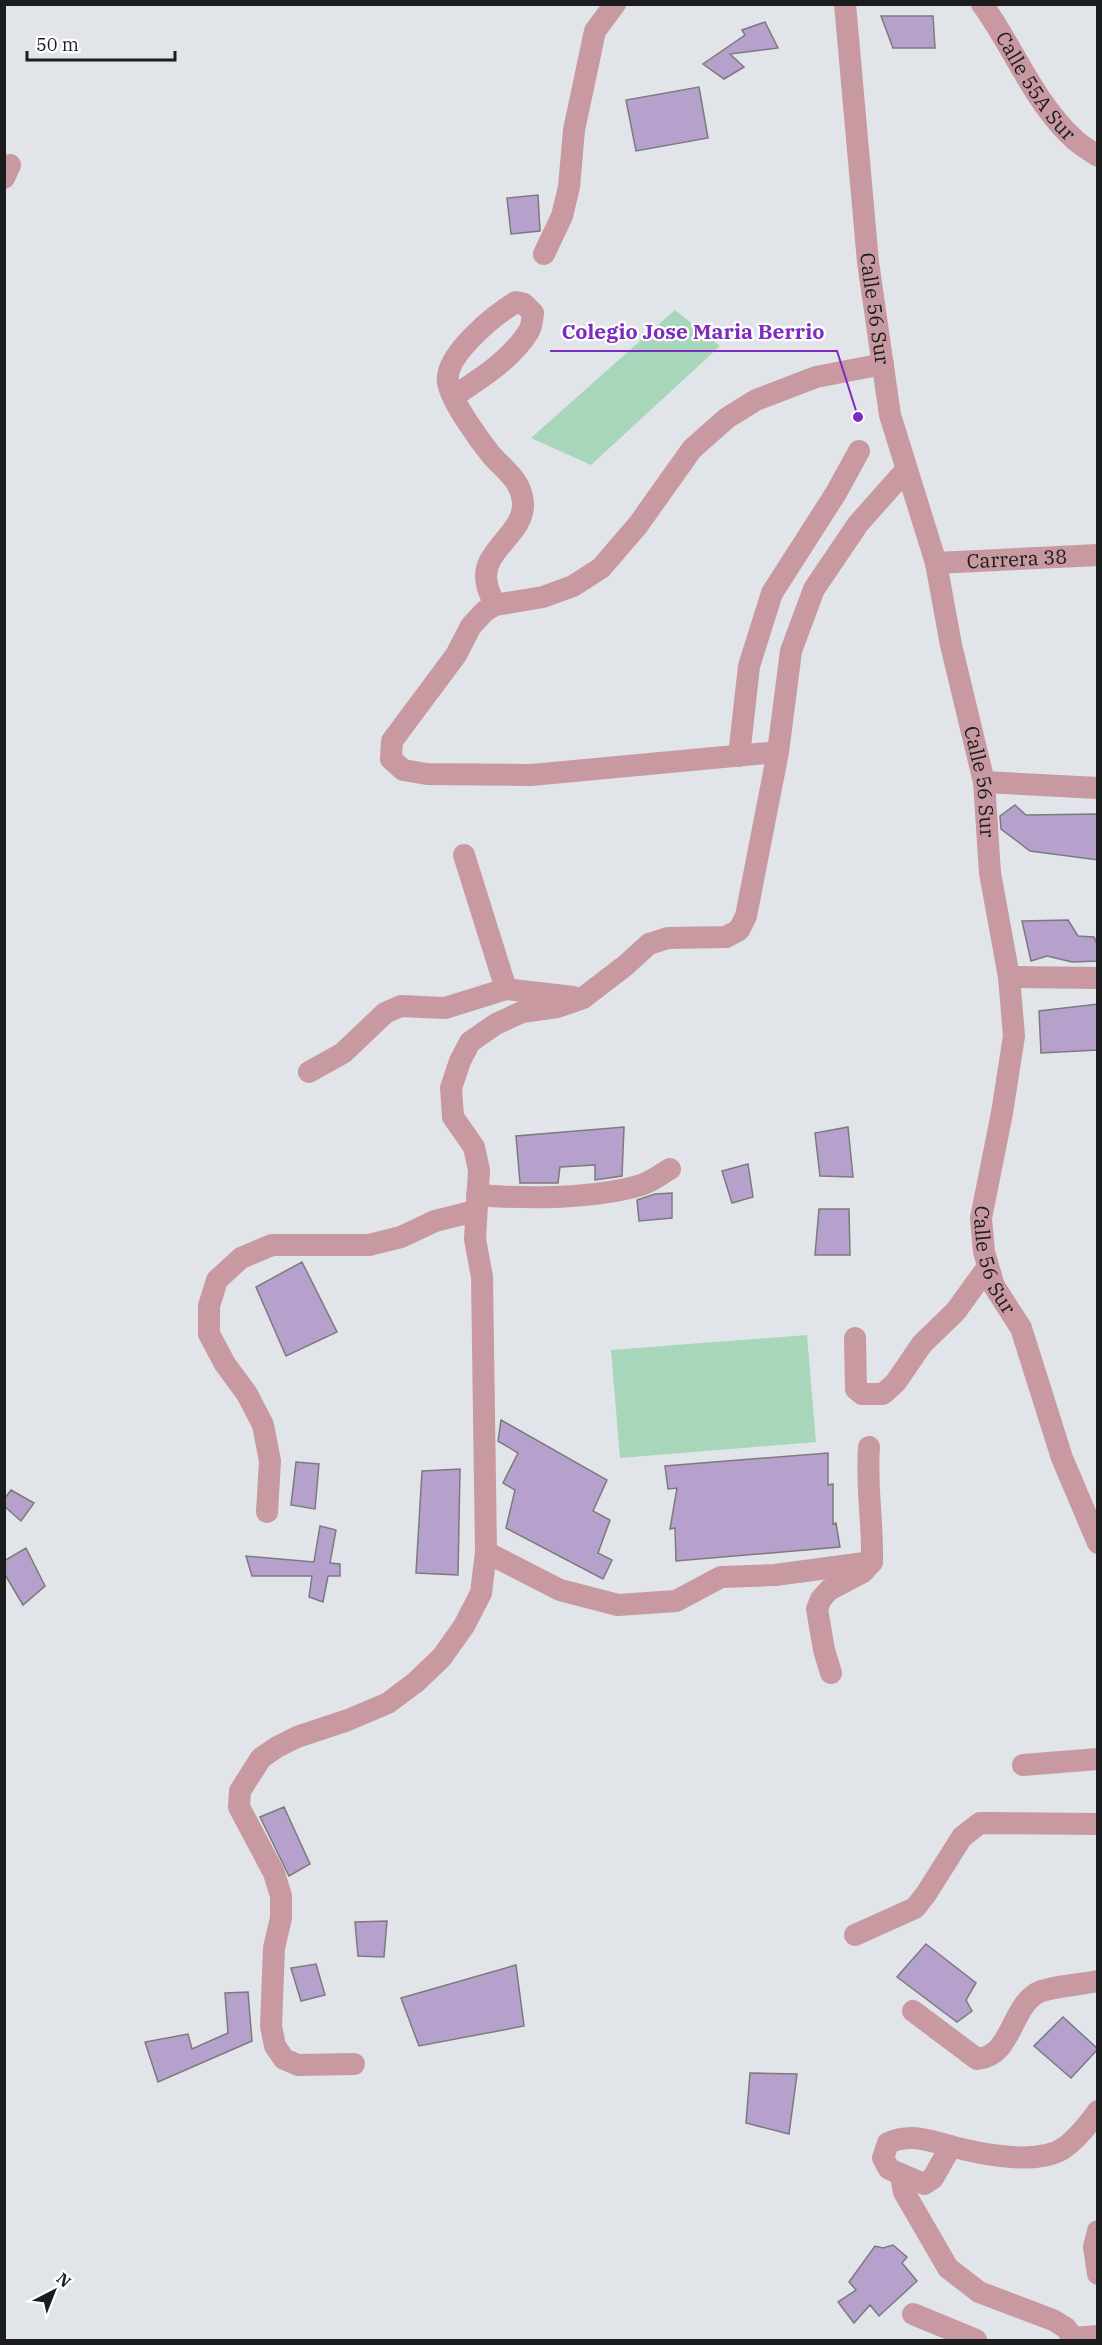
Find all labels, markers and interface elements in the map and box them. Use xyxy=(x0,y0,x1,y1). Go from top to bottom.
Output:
scale bar xyxy=(27,24,176,62)
street label: Calle 55A Sur xyxy=(990,26,1082,147)
text: 50 m xyxy=(36,33,79,56)
street label: Calle 56 Sur xyxy=(854,251,897,366)
callout: Colegio Jose Maria Berrio xyxy=(550,312,837,351)
text: Colegio Jose Maria Berrio xyxy=(562,317,824,345)
street label: Carrera 38 xyxy=(966,543,1068,574)
street label: Calle 56 Sur xyxy=(958,723,1002,838)
street label: Calle 56 Sur xyxy=(968,1203,1023,1319)
north arrow xyxy=(24,2261,84,2321)
text: N xyxy=(53,2268,75,2292)

